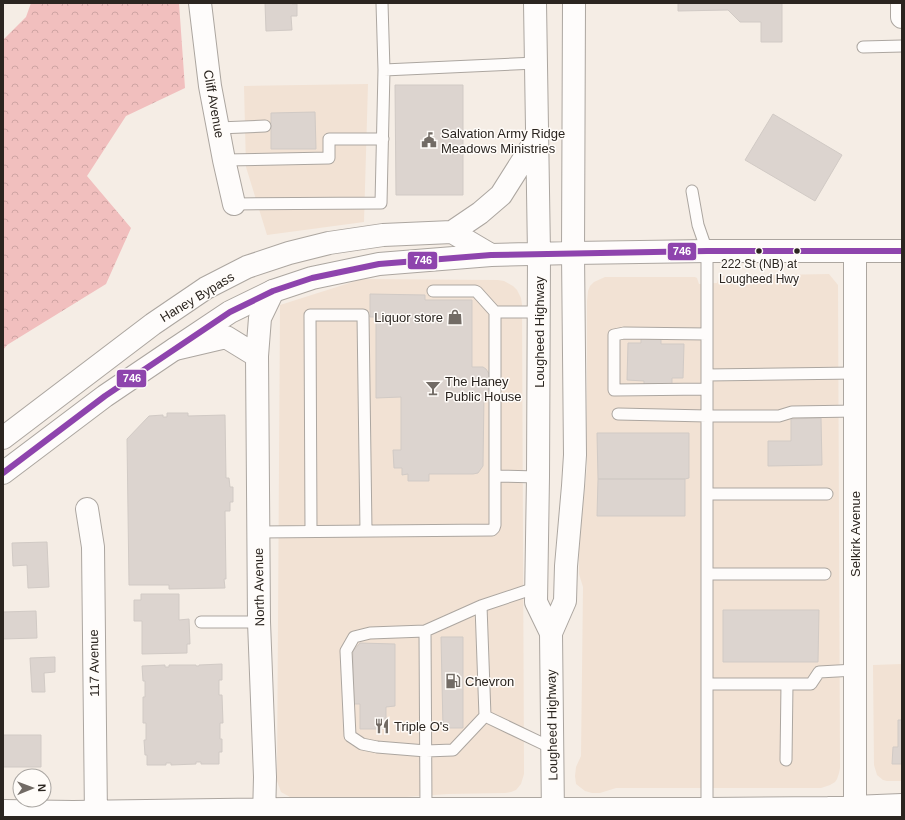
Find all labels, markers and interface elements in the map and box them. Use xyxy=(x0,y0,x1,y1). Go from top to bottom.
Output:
street label: Cliff Avenue xyxy=(201,69,227,139)
place label: Salvation Army Ridge Meadows Ministries xyxy=(441,126,565,156)
public building icon: Salvation Army Ridge Meadows Ministries xyxy=(420,131,438,149)
line badge: 746 xyxy=(667,242,697,261)
text: 746 xyxy=(673,245,691,257)
marker: 222 St (NB) at Lougheed Hwy xyxy=(754,246,764,256)
unlabelled marker xyxy=(792,246,802,256)
line badge: 746 xyxy=(407,251,438,270)
text: 746 xyxy=(414,254,432,266)
place label: 222 St (NB) at Lougheed Hwy xyxy=(719,257,799,286)
street label: Haney Bypass xyxy=(157,269,237,325)
street label: Lougheed Highway xyxy=(532,276,547,388)
shop icon: Liquor store xyxy=(446,308,464,326)
place label: Liquor store xyxy=(374,310,443,325)
line badge: 746 xyxy=(116,369,147,388)
text: 746 xyxy=(123,372,141,384)
place label: The Haney Public House xyxy=(445,374,522,404)
bar icon: The Haney Public House xyxy=(424,379,442,397)
street label: Selkirk Avenue xyxy=(848,491,863,577)
street label: North Avenue xyxy=(251,548,267,626)
street label: 117 Avenue xyxy=(86,629,102,697)
street label: Lougheed Highway xyxy=(544,669,560,781)
fuel station icon: Chevron xyxy=(444,672,462,690)
place label: Chevron xyxy=(465,674,514,689)
restaurant icon: Triple O's xyxy=(373,717,391,735)
place label: Triple O's xyxy=(394,719,449,734)
north arrow xyxy=(12,768,52,808)
text: N xyxy=(36,784,48,792)

